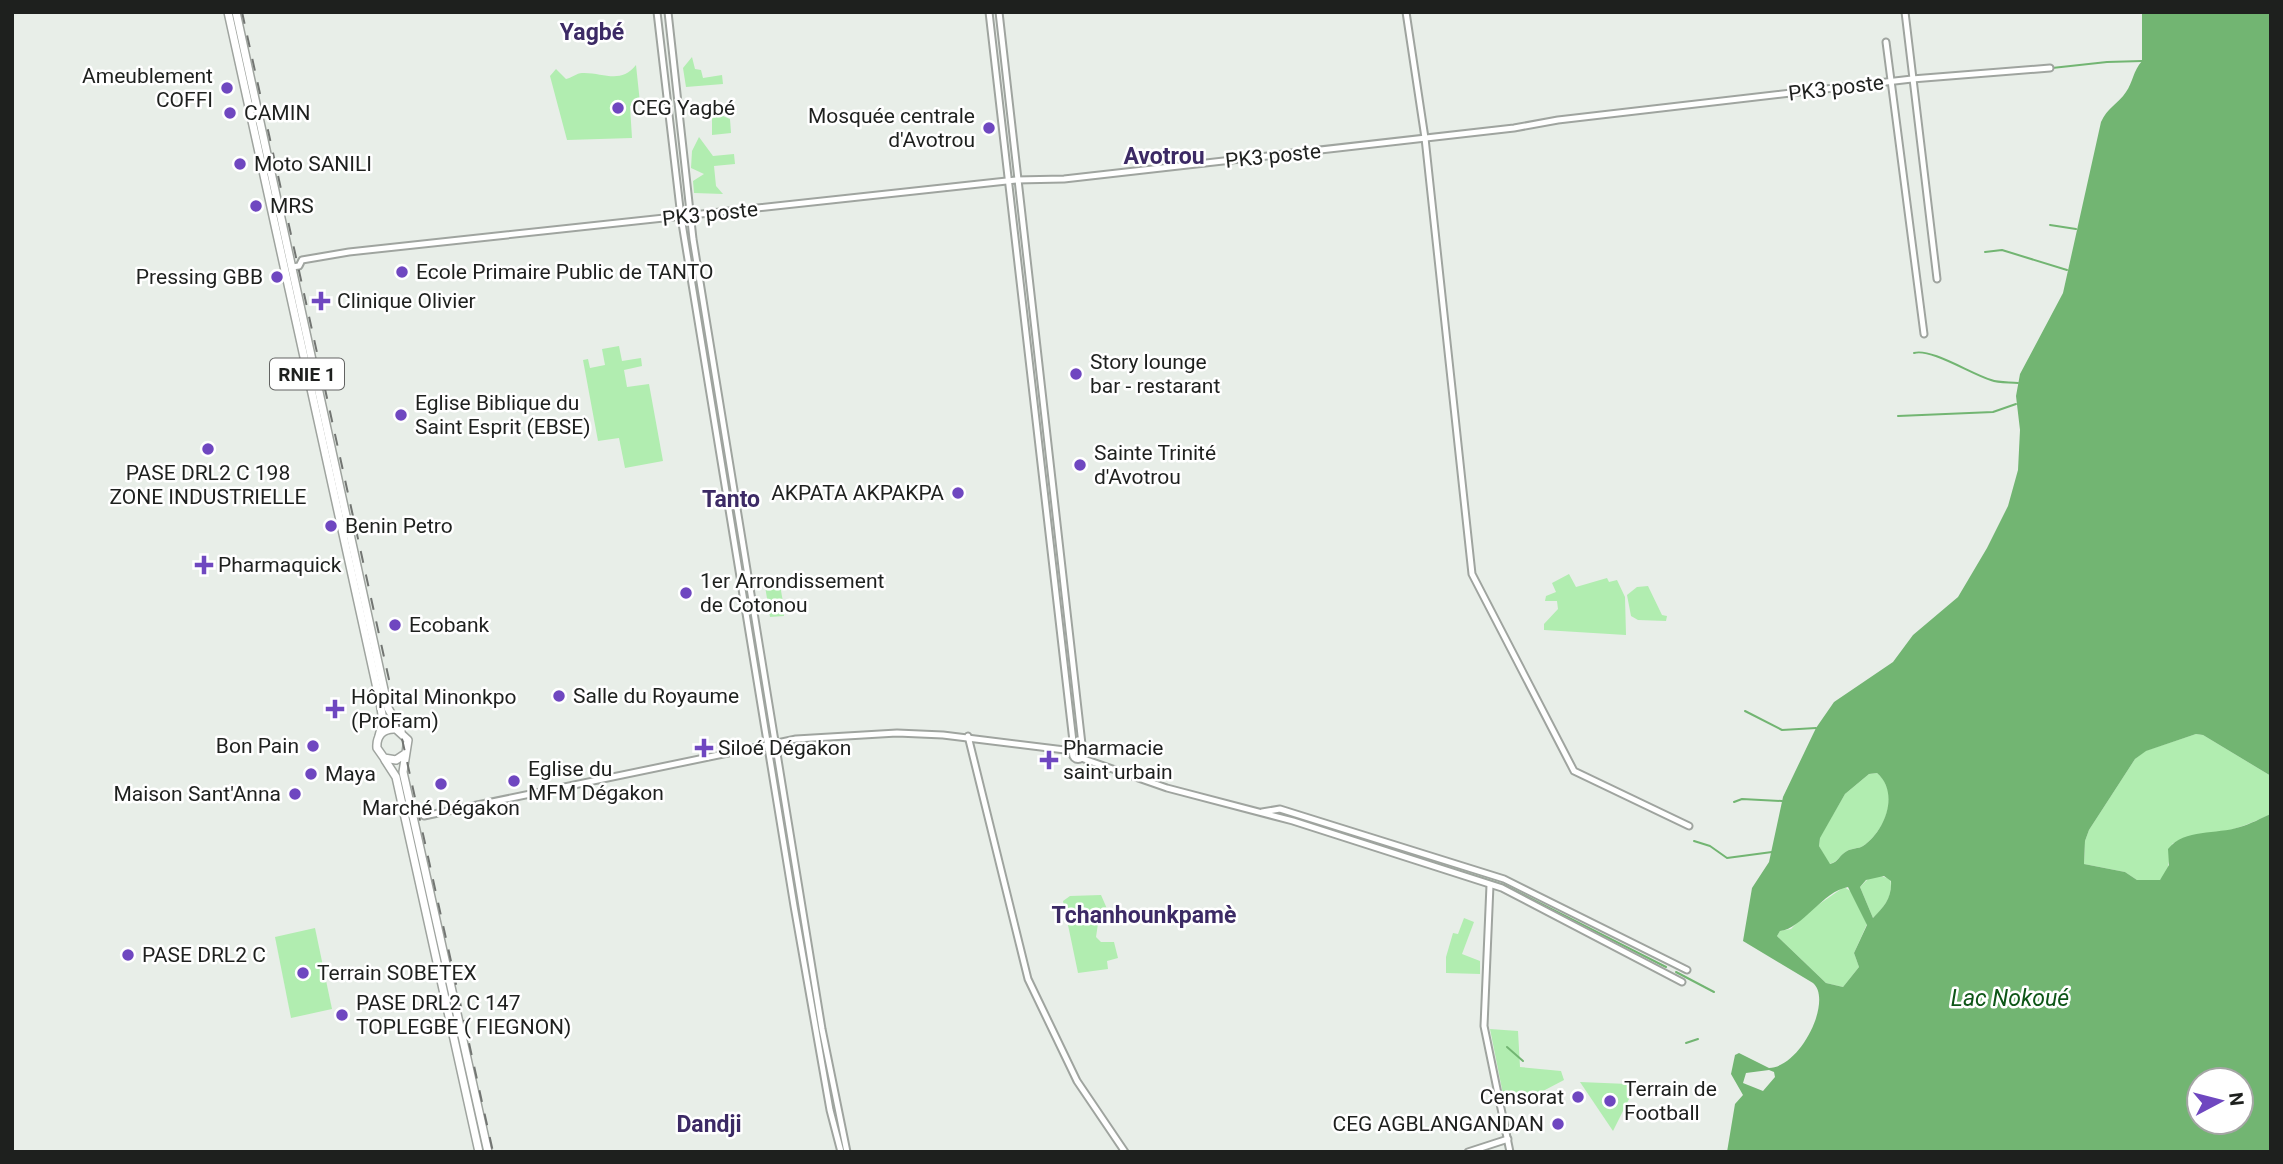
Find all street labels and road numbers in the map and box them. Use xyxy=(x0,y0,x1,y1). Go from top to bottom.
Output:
street label: PK3 poste xyxy=(1787,70,1885,106)
street label: PK3 poste xyxy=(1224,139,1322,173)
street label: PK3 poste xyxy=(661,197,759,231)
road number: RNIE 1 xyxy=(270,358,344,390)

